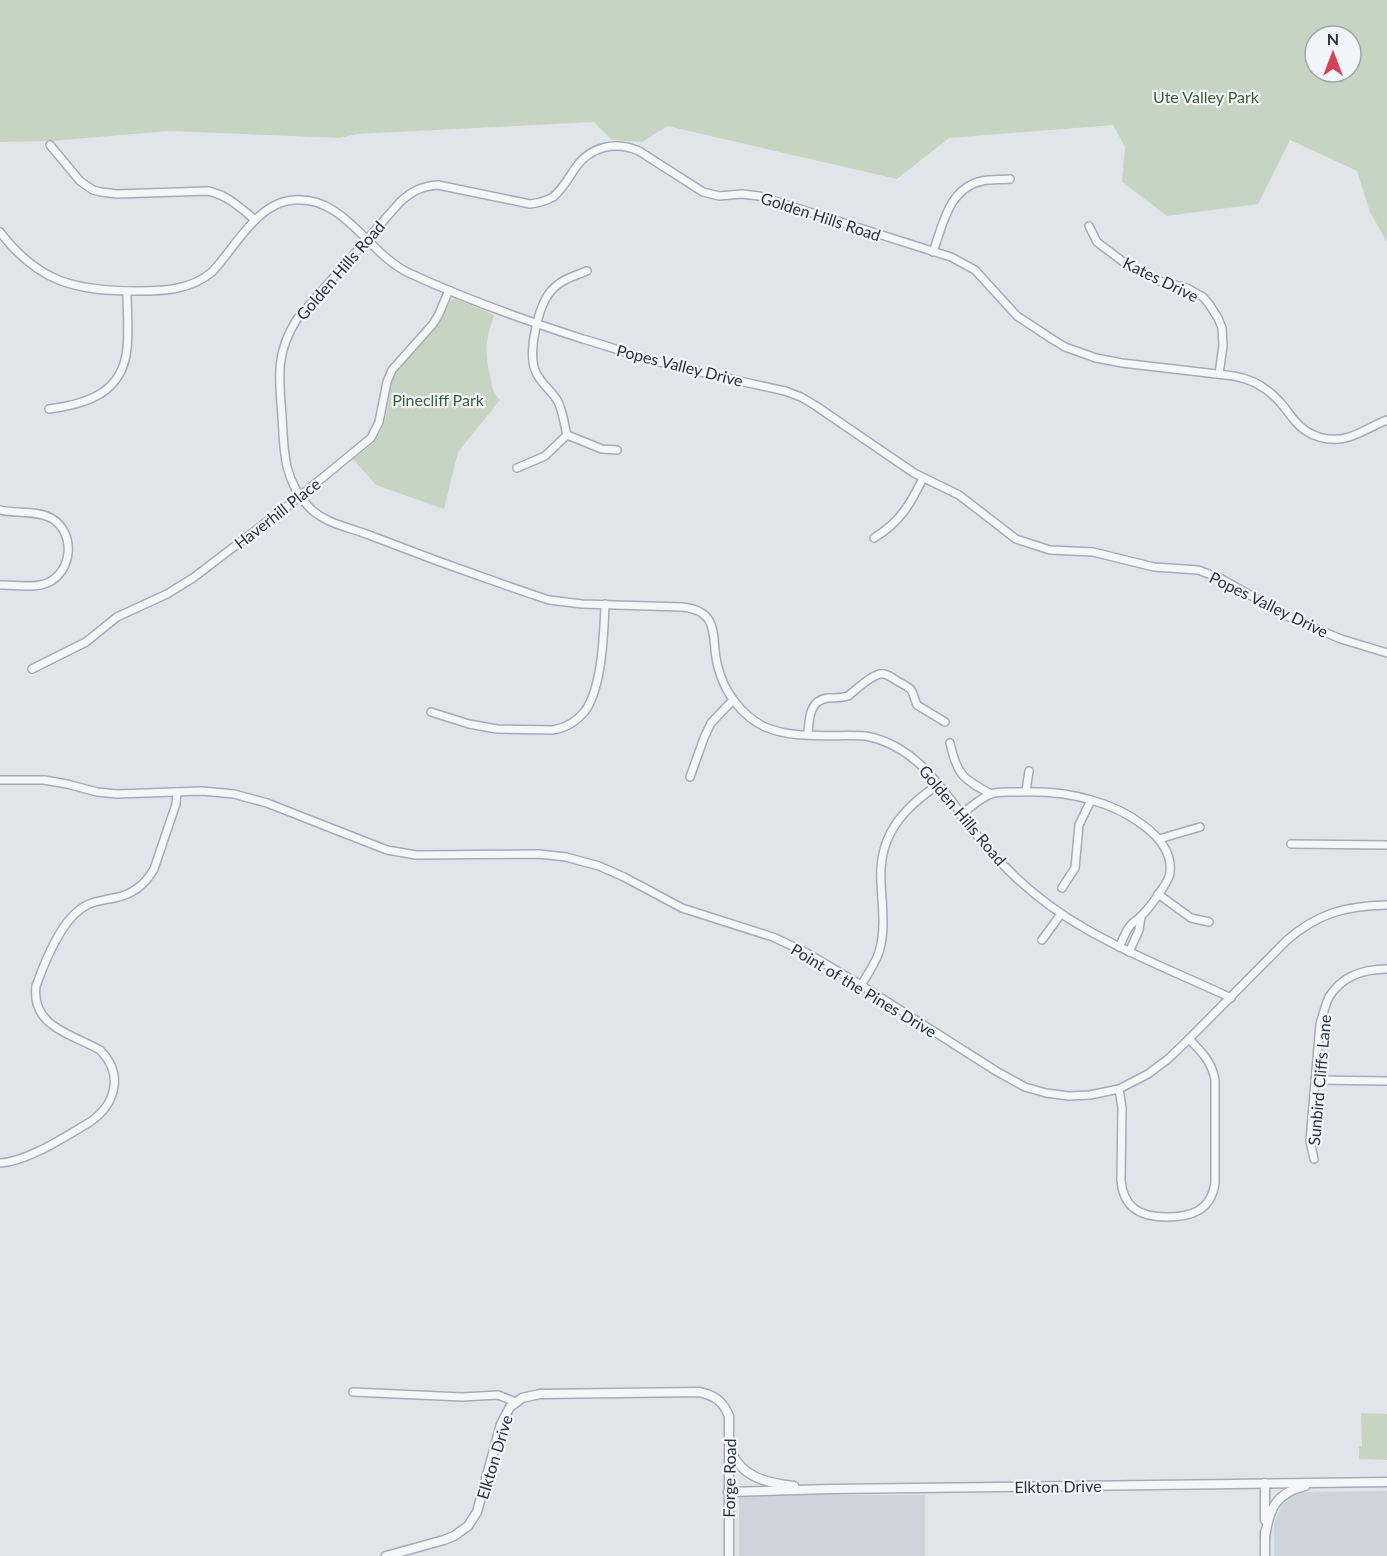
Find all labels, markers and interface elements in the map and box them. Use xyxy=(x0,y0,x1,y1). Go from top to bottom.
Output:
north arrow xyxy=(1303,24,1363,84)
text: N xyxy=(1327,29,1339,48)
park label: Ute Valley Park xyxy=(1153,87,1260,106)
street label: Golden Hills Road xyxy=(759,188,883,244)
street label: Golden Hills Road xyxy=(292,217,388,323)
street label: Kates Drive xyxy=(1120,253,1202,305)
street label: Popes Valley Drive xyxy=(615,340,745,390)
park label: Pinecliff Park xyxy=(392,390,485,409)
street label: Haverhill Place xyxy=(230,474,324,552)
street label: Popes Valley Drive xyxy=(1207,567,1331,641)
street label: Golden Hills Road xyxy=(916,761,1010,869)
street label: Point of the Pines Drive xyxy=(788,939,940,1041)
street label: Sunbird Cliffs Lane xyxy=(1304,1014,1334,1146)
street label: Elkton Drive xyxy=(472,1413,516,1501)
street label: Forge Road xyxy=(719,1438,739,1518)
street label: Elkton Drive xyxy=(1014,1476,1102,1496)

